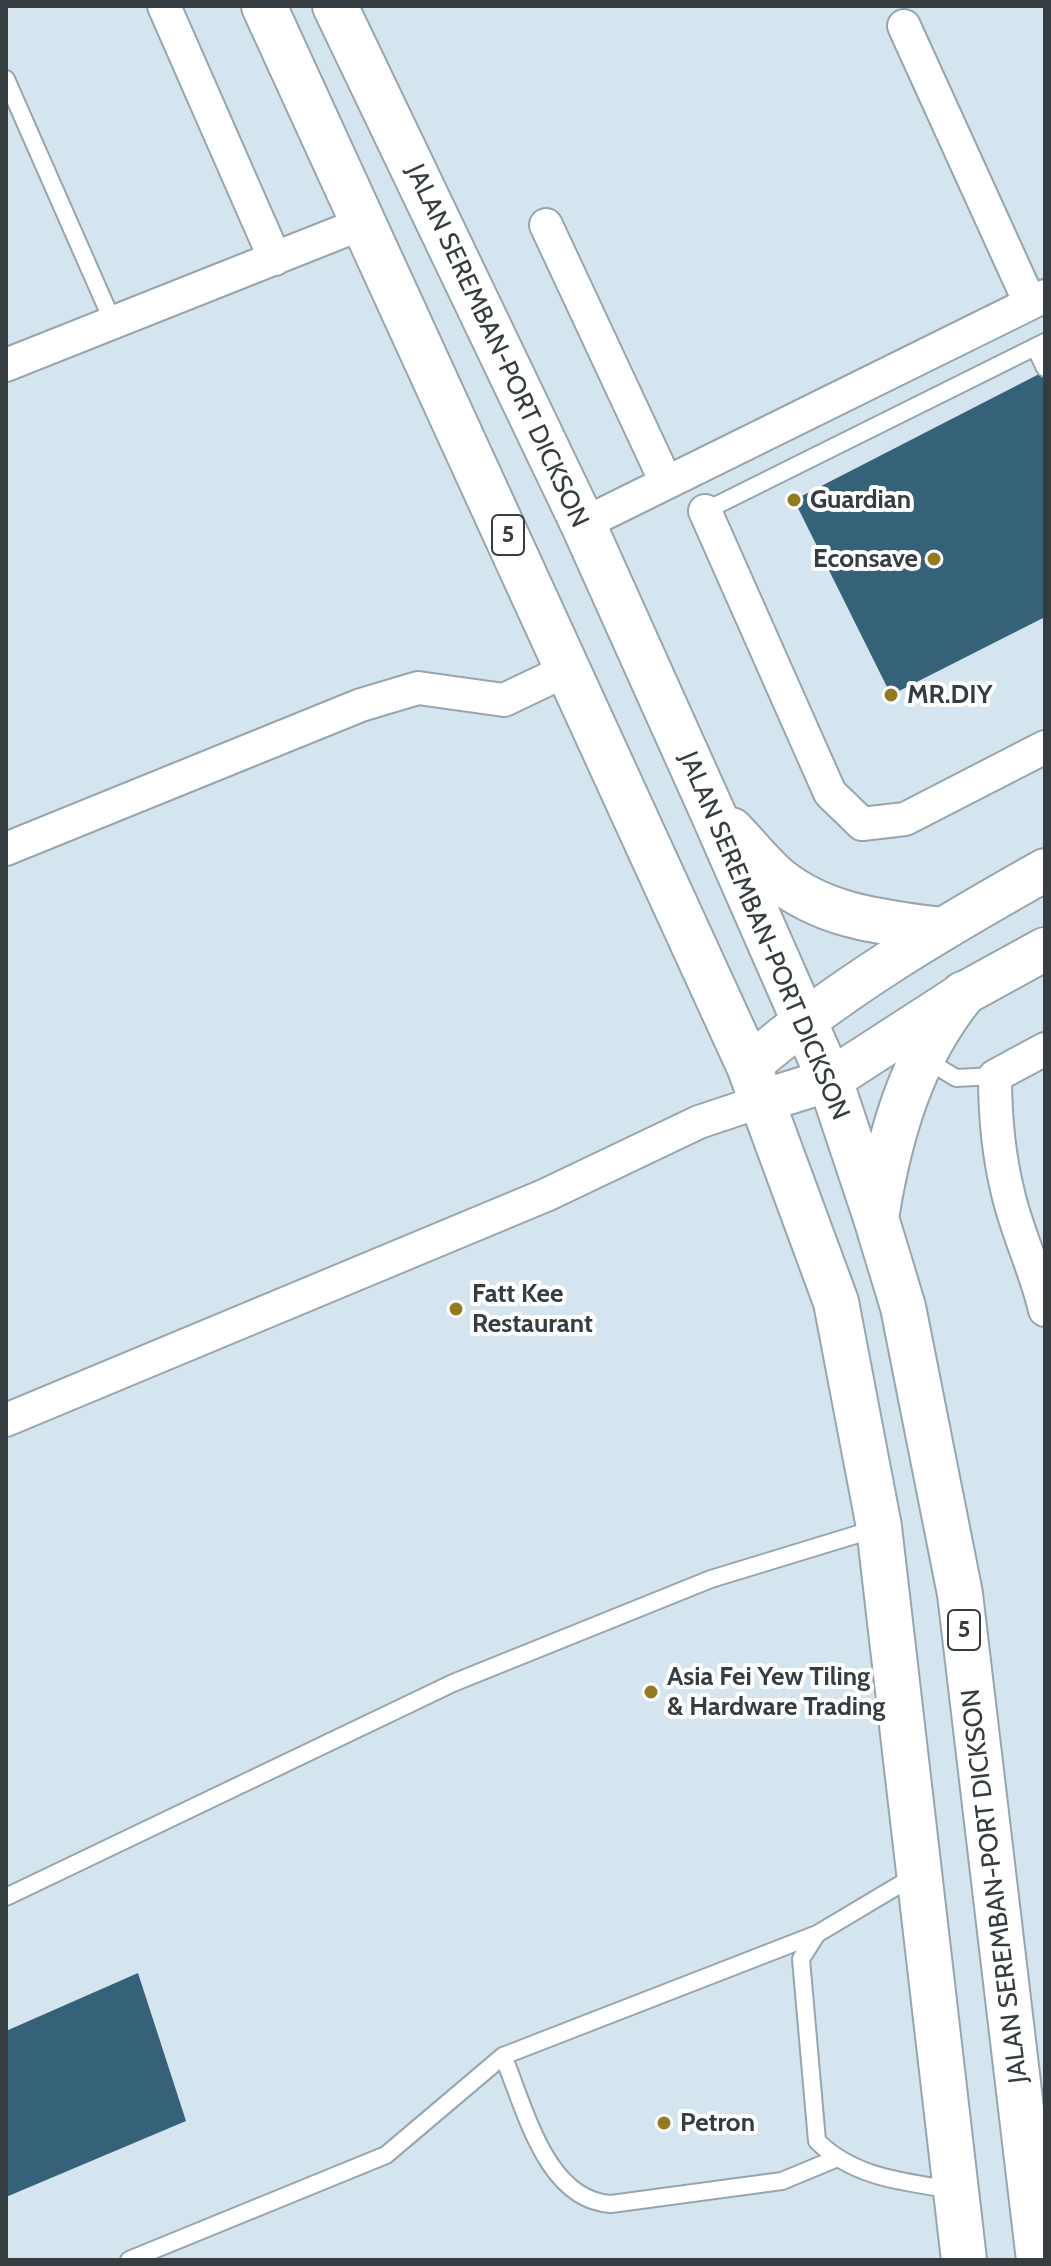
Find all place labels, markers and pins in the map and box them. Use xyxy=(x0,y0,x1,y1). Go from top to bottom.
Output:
place label: Guardian xyxy=(810,484,911,516)
marker: Guardian xyxy=(785,491,803,509)
place label: Econsave xyxy=(813,543,918,575)
marker: Econsave xyxy=(925,550,943,568)
place label: MR.DIY xyxy=(907,679,992,711)
marker: MR.DIY xyxy=(882,686,900,704)
place label: Fatt Kee Restaurant xyxy=(472,1278,593,1340)
marker: Fatt Kee Restaurant xyxy=(447,1300,465,1318)
place label: Asia Fei Yew Tiling & Hardware Trading xyxy=(667,1661,885,1722)
marker: Asia Fei Yew Tiling & Hardware Trading xyxy=(642,1683,660,1701)
place label: Petron xyxy=(680,2107,755,2139)
marker: Petron xyxy=(655,2114,673,2132)

